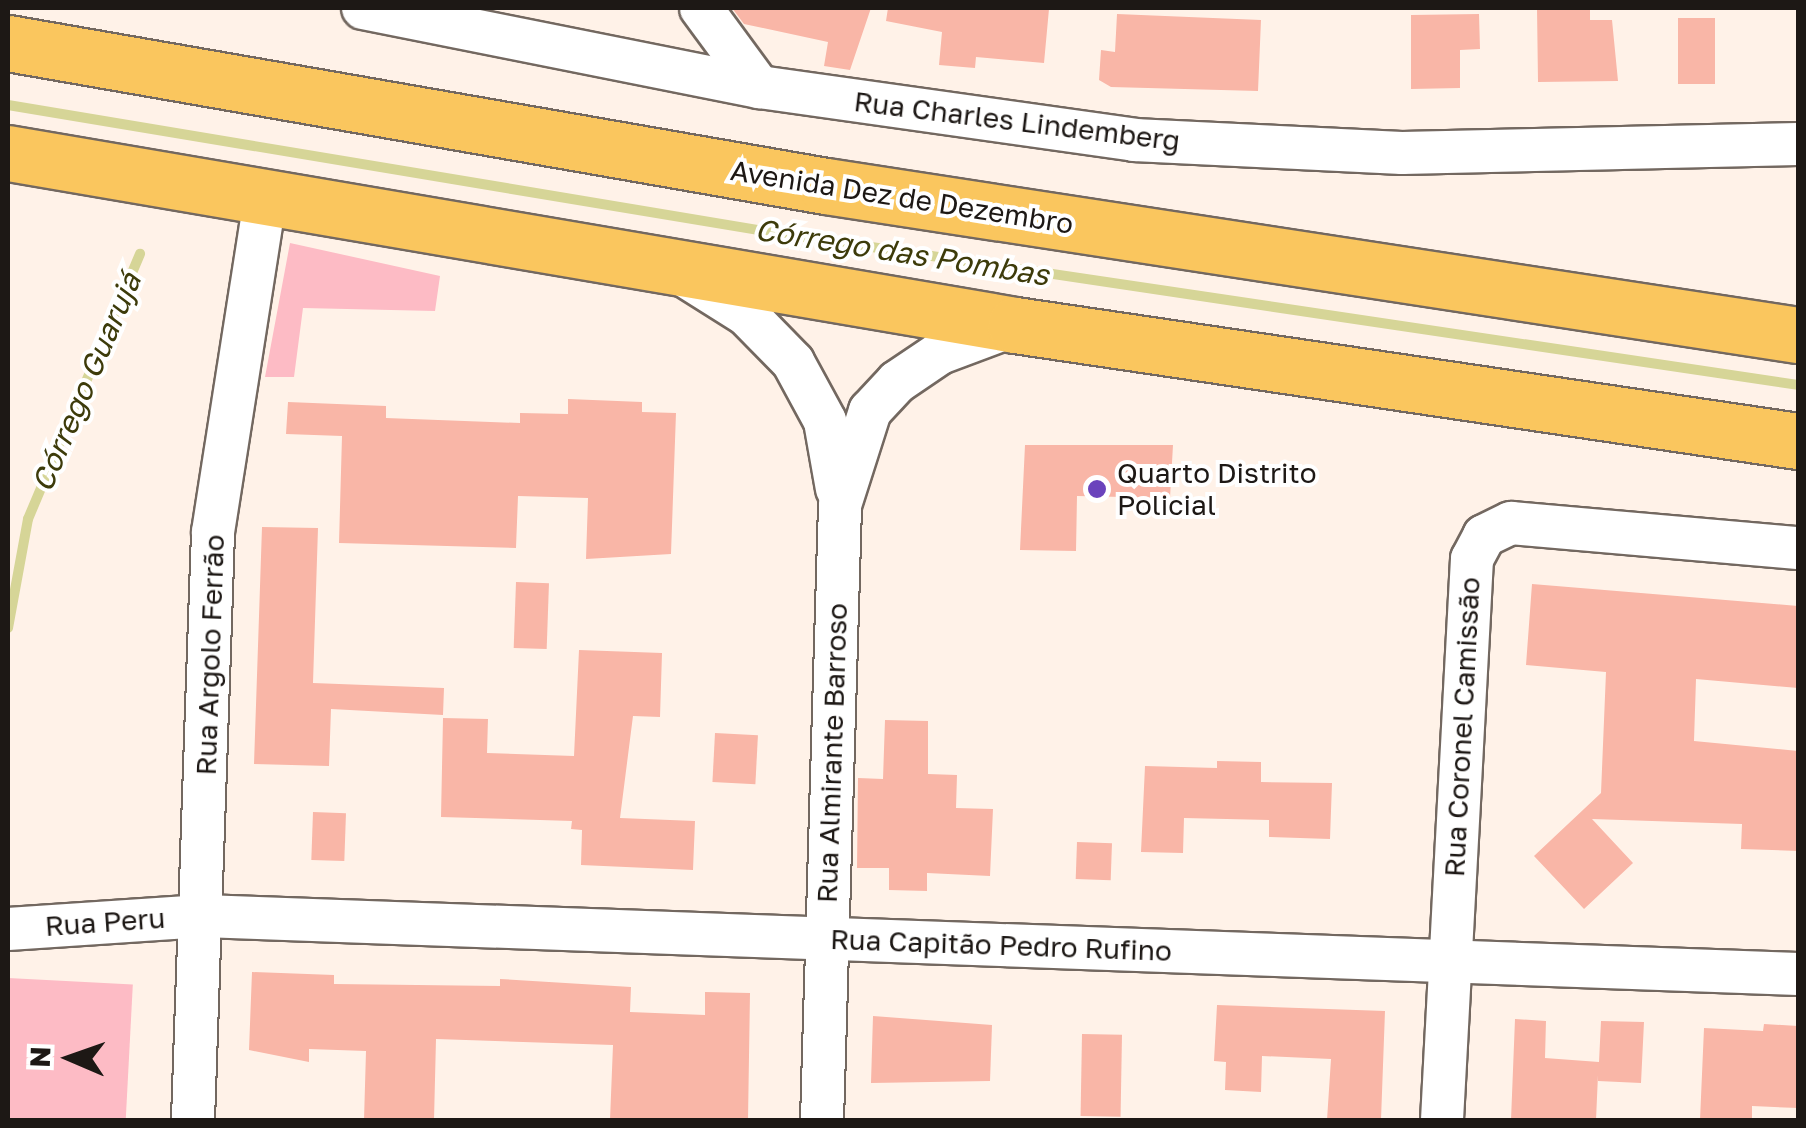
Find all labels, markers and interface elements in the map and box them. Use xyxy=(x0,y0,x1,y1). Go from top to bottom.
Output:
street label: Rua Charles Lindemberg xyxy=(852,84,1182,158)
street label: Avenida Dez de Dezembro xyxy=(728,153,1076,241)
water label: Córrego das Pombas xyxy=(753,211,1051,293)
water label: Córrego Guarujá xyxy=(24,267,148,497)
place label: Quarto Distrito Policial xyxy=(1117,456,1317,522)
marker: Quarto Distrito Policial xyxy=(1086,478,1108,500)
street label: Rua Argolo Ferrão xyxy=(189,534,231,776)
street label: Rua Coronel Camissão xyxy=(1437,576,1487,878)
street label: Rua Almirante Barroso xyxy=(810,602,854,904)
street label: Rua Peru xyxy=(44,901,166,943)
street label: Rua Capitão Pedro Rufino xyxy=(830,922,1172,968)
north arrow xyxy=(20,1008,120,1108)
text: N xyxy=(23,1046,56,1068)

